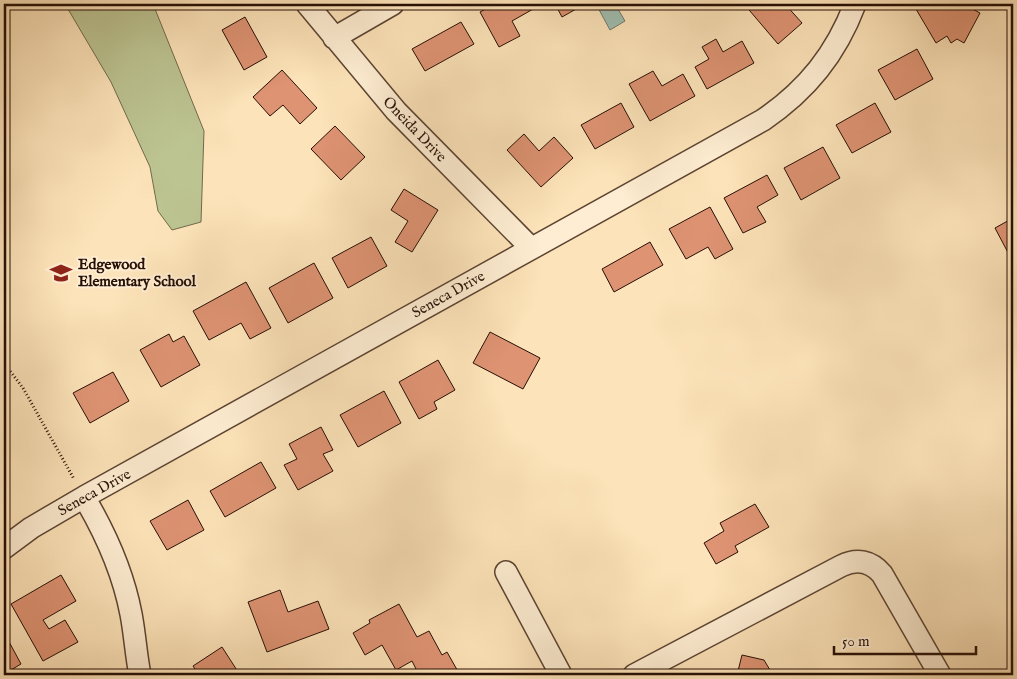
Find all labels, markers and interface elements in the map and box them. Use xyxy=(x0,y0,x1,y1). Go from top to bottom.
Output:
street label: Oneida Drive xyxy=(379,93,451,166)
place label: Edgewood Elementary School xyxy=(78,255,197,291)
school or university icon: Edgewood Elementary School xyxy=(48,260,74,286)
street label: Seneca Drive xyxy=(408,267,488,322)
street label: Seneca Drive xyxy=(54,465,134,520)
scale bar xyxy=(834,624,977,656)
text: 50 m xyxy=(842,632,870,651)

